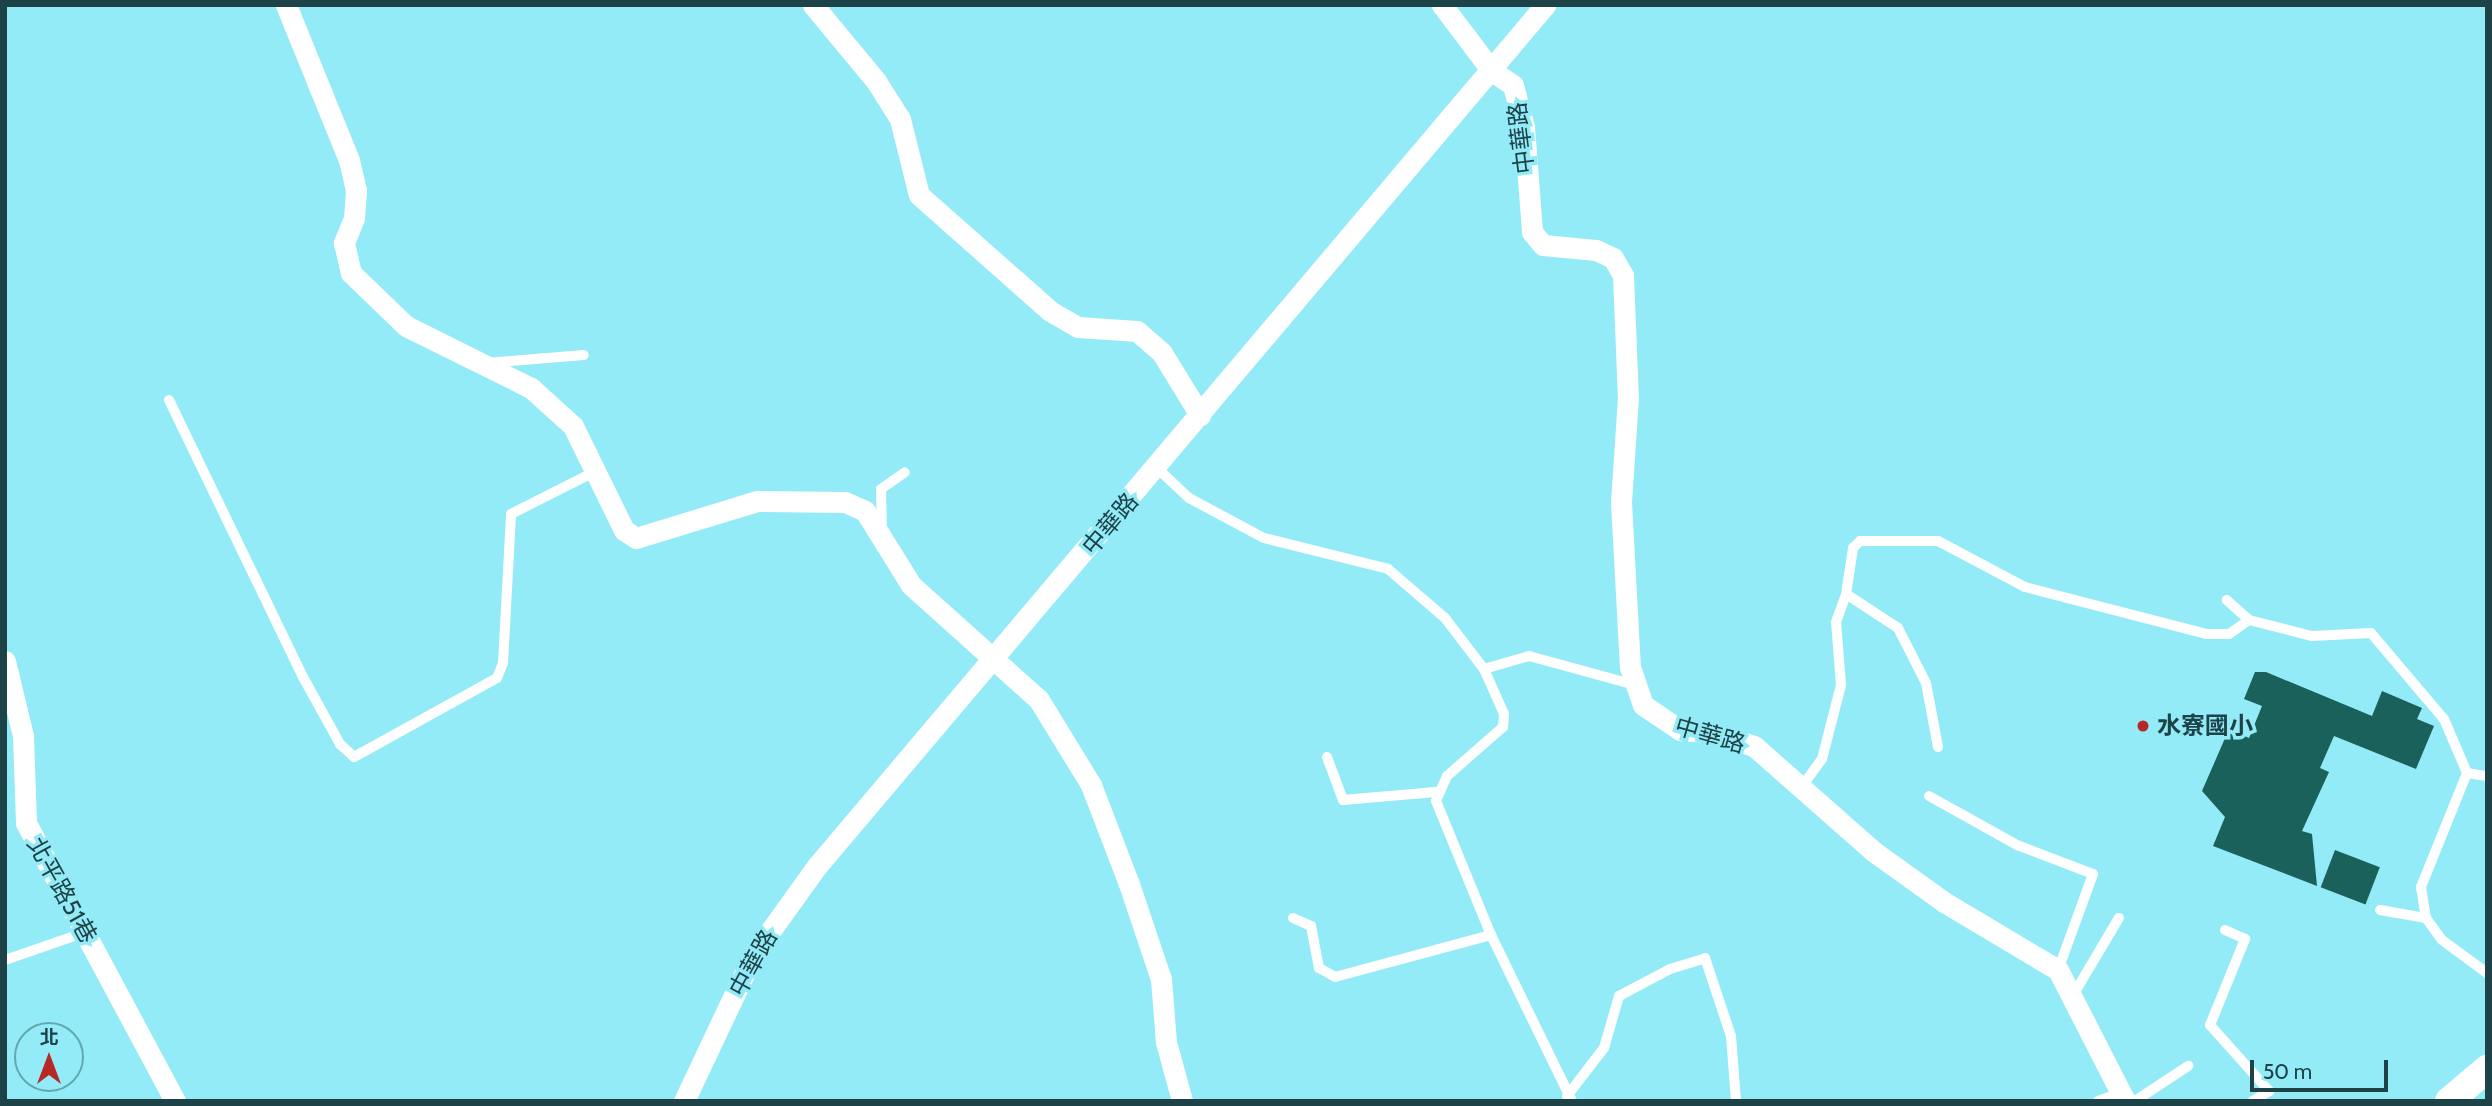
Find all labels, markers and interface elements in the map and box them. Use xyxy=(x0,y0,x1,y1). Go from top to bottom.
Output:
street label: 中華路 xyxy=(1502,101,1540,175)
street label: 中華路 xyxy=(1076,487,1144,561)
street label: 中華路 xyxy=(1671,711,1749,759)
place label: 水寮國小 xyxy=(2157,712,2253,740)
marker: 水寮國小 xyxy=(2135,718,2151,734)
street label: 北平路51巷 xyxy=(21,832,103,948)
street label: 中華路 xyxy=(723,925,783,1001)
north arrow xyxy=(14,1022,84,1092)
text: 北 xyxy=(39,1026,59,1049)
scale bar xyxy=(2254,1046,2392,1090)
text: 50 m xyxy=(2263,1059,2312,1084)

